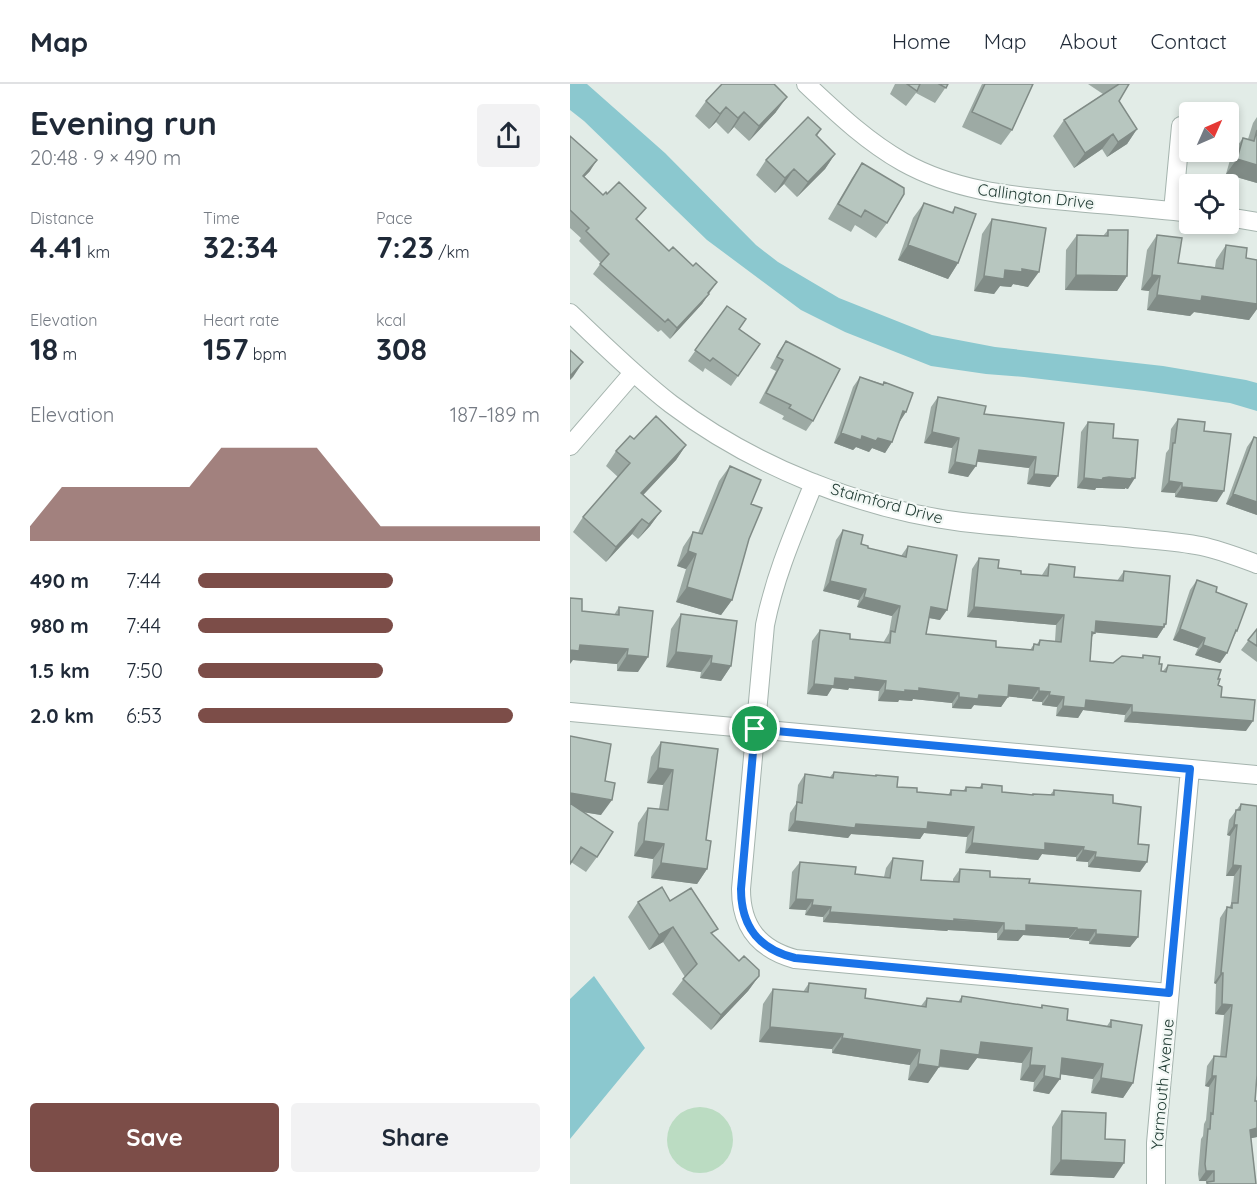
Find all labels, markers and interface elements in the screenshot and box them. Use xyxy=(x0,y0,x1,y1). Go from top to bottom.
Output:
text: Map xyxy=(30,24,88,59)
text: Home xyxy=(892,28,951,54)
text: Map xyxy=(984,28,1027,54)
text: About xyxy=(1060,28,1118,54)
text: Contact xyxy=(1151,28,1227,54)
text: Evening run xyxy=(30,102,217,143)
north arrow xyxy=(1179,102,1239,162)
map controls xyxy=(1179,102,1239,234)
button: share xyxy=(477,104,540,167)
text: 20:48 · 9 × 490 m xyxy=(30,145,181,170)
button: locate xyxy=(1179,174,1239,234)
street label: Callington Drive xyxy=(977,179,1095,213)
text: Distance xyxy=(30,208,94,228)
text: Time xyxy=(203,208,240,228)
text: Pace xyxy=(376,208,412,228)
text: 4.41 xyxy=(30,228,83,266)
text: 32:34 xyxy=(203,228,278,266)
text: 7:23 xyxy=(376,228,434,266)
text: km xyxy=(83,242,110,262)
text: /km xyxy=(434,242,470,262)
text: Elevation xyxy=(30,310,97,330)
text: Heart rate xyxy=(203,310,279,330)
text: kcal xyxy=(376,310,406,330)
text: 18 xyxy=(30,330,58,368)
text: 157 xyxy=(203,330,248,368)
text: 308 xyxy=(376,330,427,368)
text: m xyxy=(58,344,77,364)
text: bpm xyxy=(248,344,287,364)
text: Elevation xyxy=(30,402,114,427)
text: 187–189 m xyxy=(450,402,540,427)
street label: Staimford Drive xyxy=(829,478,945,528)
text: 490 m xyxy=(30,568,89,593)
text: 7:44 xyxy=(126,568,161,593)
text: 980 m xyxy=(30,613,89,638)
text: 7:44 xyxy=(126,613,161,638)
text: 1.5 km xyxy=(30,658,90,683)
text: 7:50 xyxy=(126,658,163,683)
text: 2.0 km xyxy=(30,703,94,728)
text: 6:53 xyxy=(126,703,162,728)
pin xyxy=(729,703,780,754)
icon: arrive xyxy=(738,712,771,745)
street label: Yarmouth Avenue xyxy=(1146,1018,1178,1150)
button: Save xyxy=(30,1103,279,1172)
button: Share xyxy=(291,1103,540,1172)

